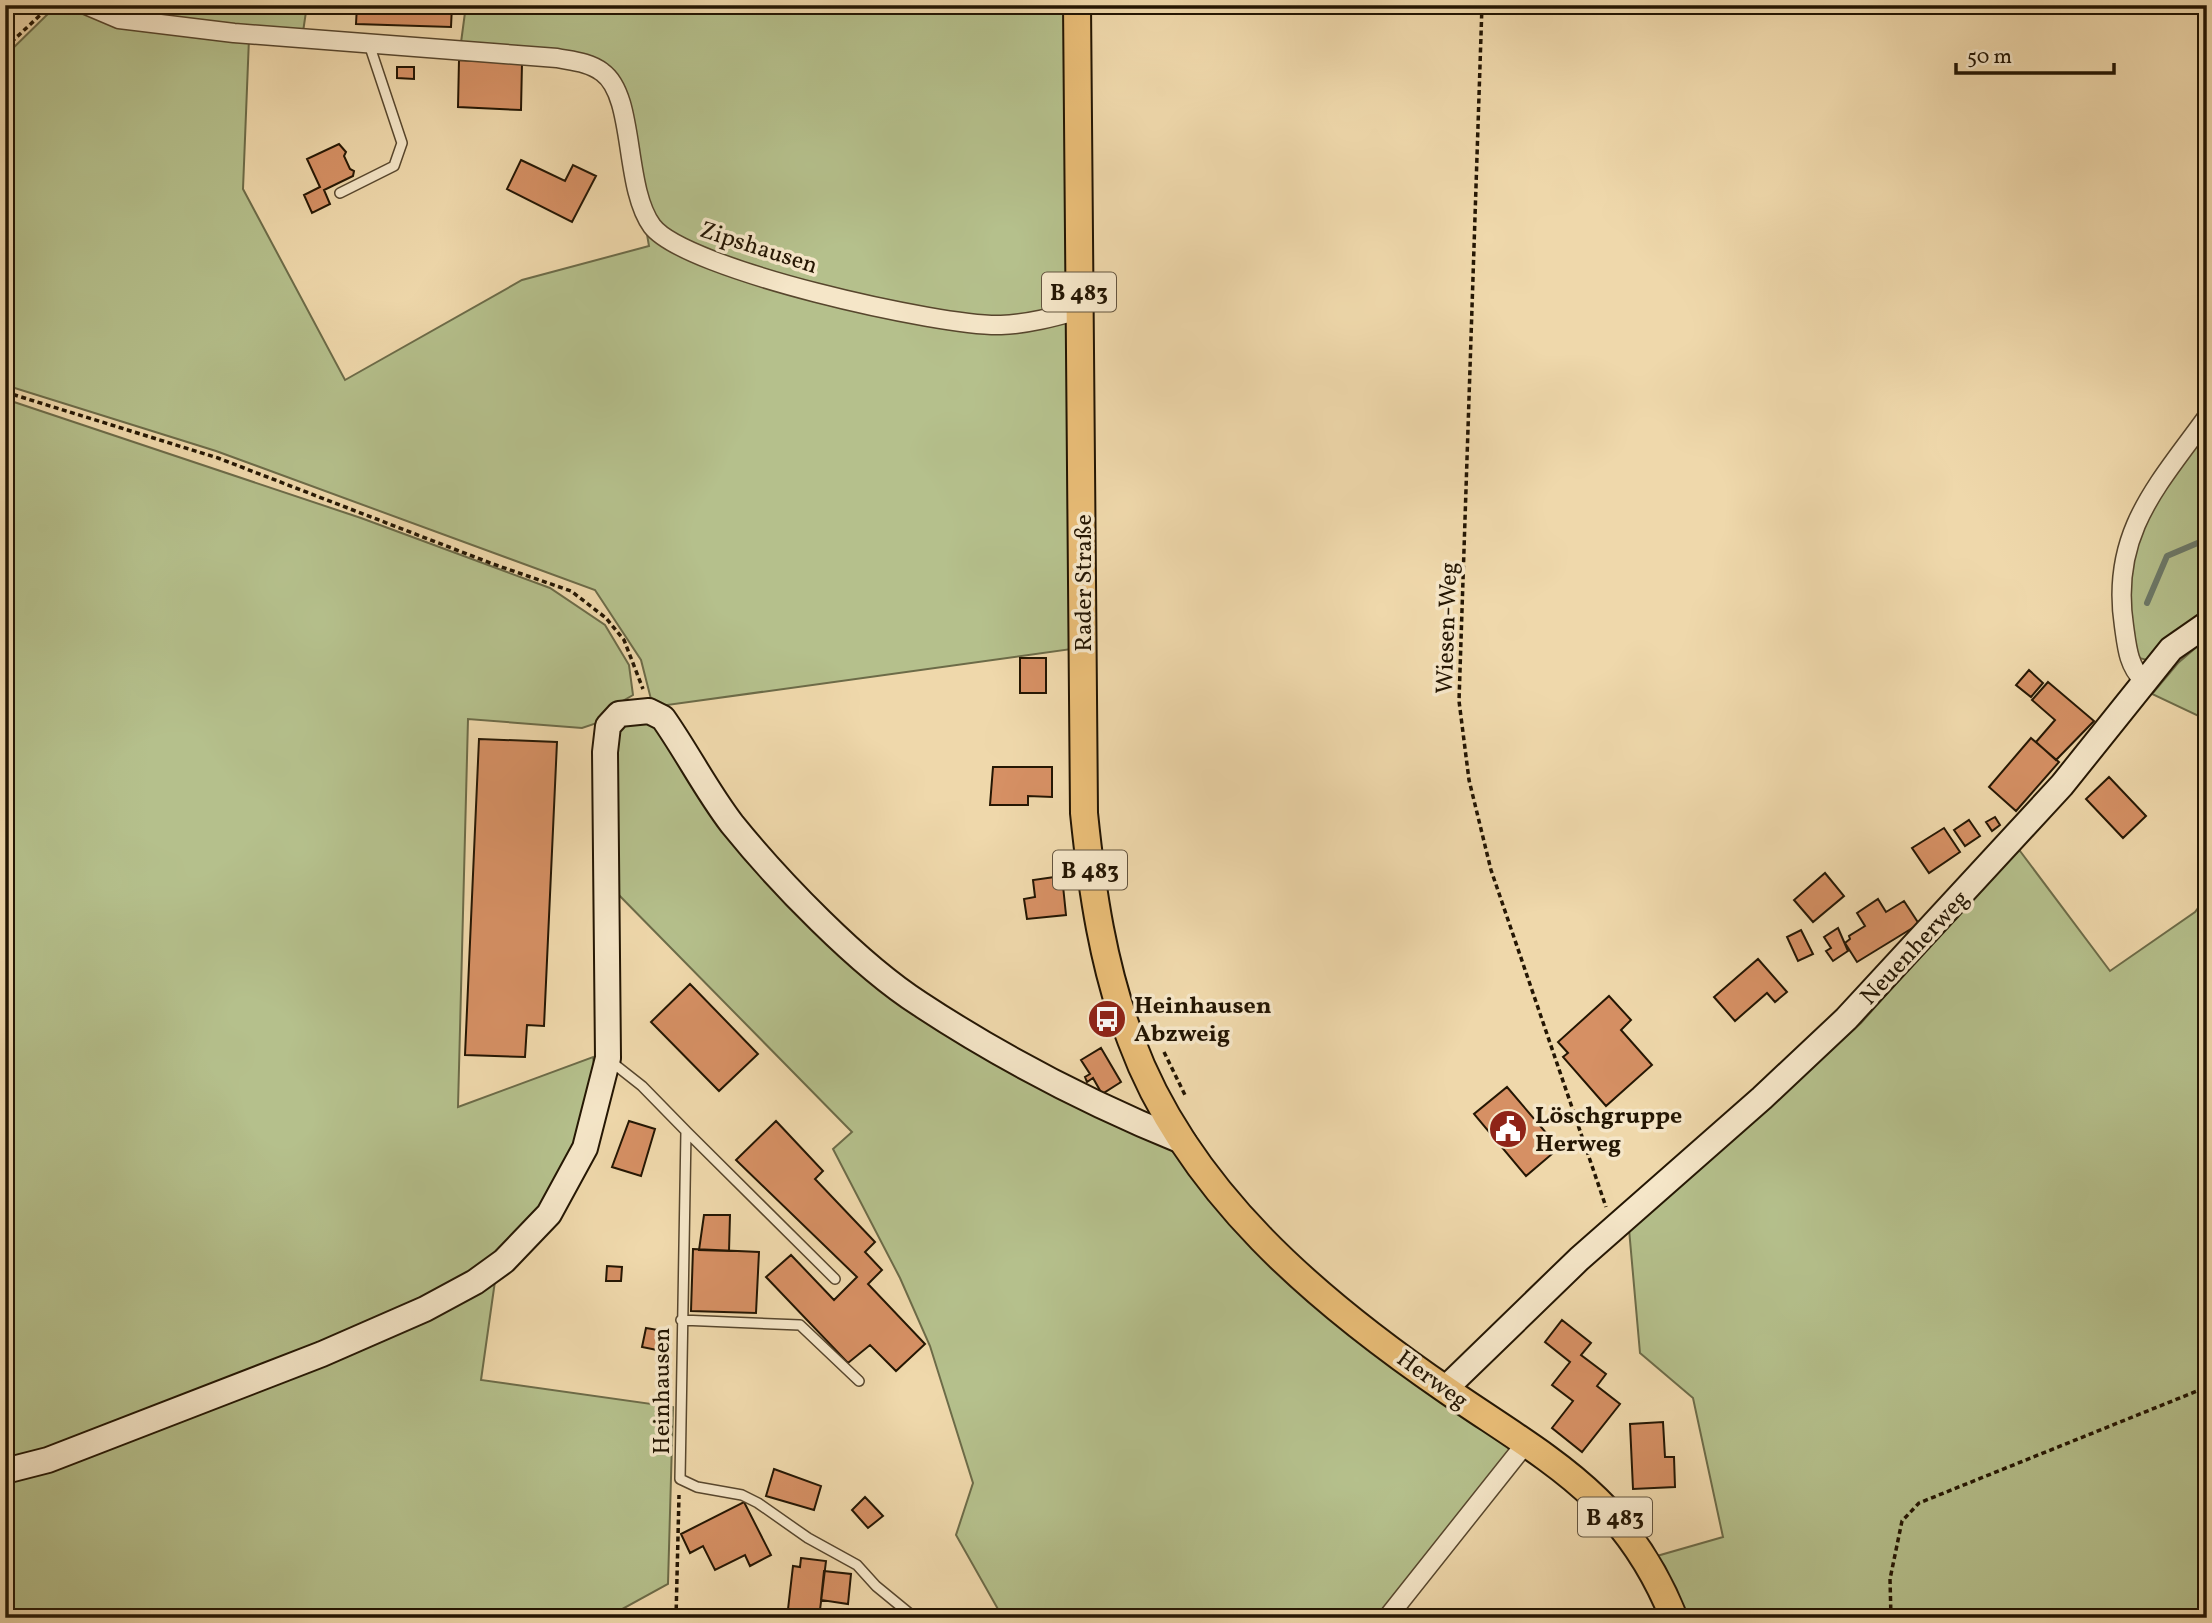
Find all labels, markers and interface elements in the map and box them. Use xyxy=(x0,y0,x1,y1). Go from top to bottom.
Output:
scale bar xyxy=(1956,32,2114,76)
text: 50 m xyxy=(1967,43,2012,72)
street label: Zipshausen xyxy=(695,214,822,284)
road number: B 483 xyxy=(1042,272,1116,312)
street label: Rader Straße xyxy=(1068,514,1102,652)
street label: Wiesen-Weg xyxy=(1429,561,1467,695)
road number: B 483 xyxy=(1053,850,1127,890)
street label: Neuenherweg xyxy=(1853,883,1978,1013)
place label: Heinhausen Abzweig xyxy=(1134,990,1272,1052)
bus stop icon: Heinhausen Abzweig xyxy=(1086,998,1128,1040)
place label: Löschgruppe Herweg xyxy=(1535,1100,1682,1162)
public building icon: Löschgruppe Herweg xyxy=(1487,1108,1529,1150)
street label: Heinhausen xyxy=(646,1328,680,1454)
street label: Herweg xyxy=(1389,1343,1475,1418)
road number: B 483 xyxy=(1578,1498,1652,1536)

